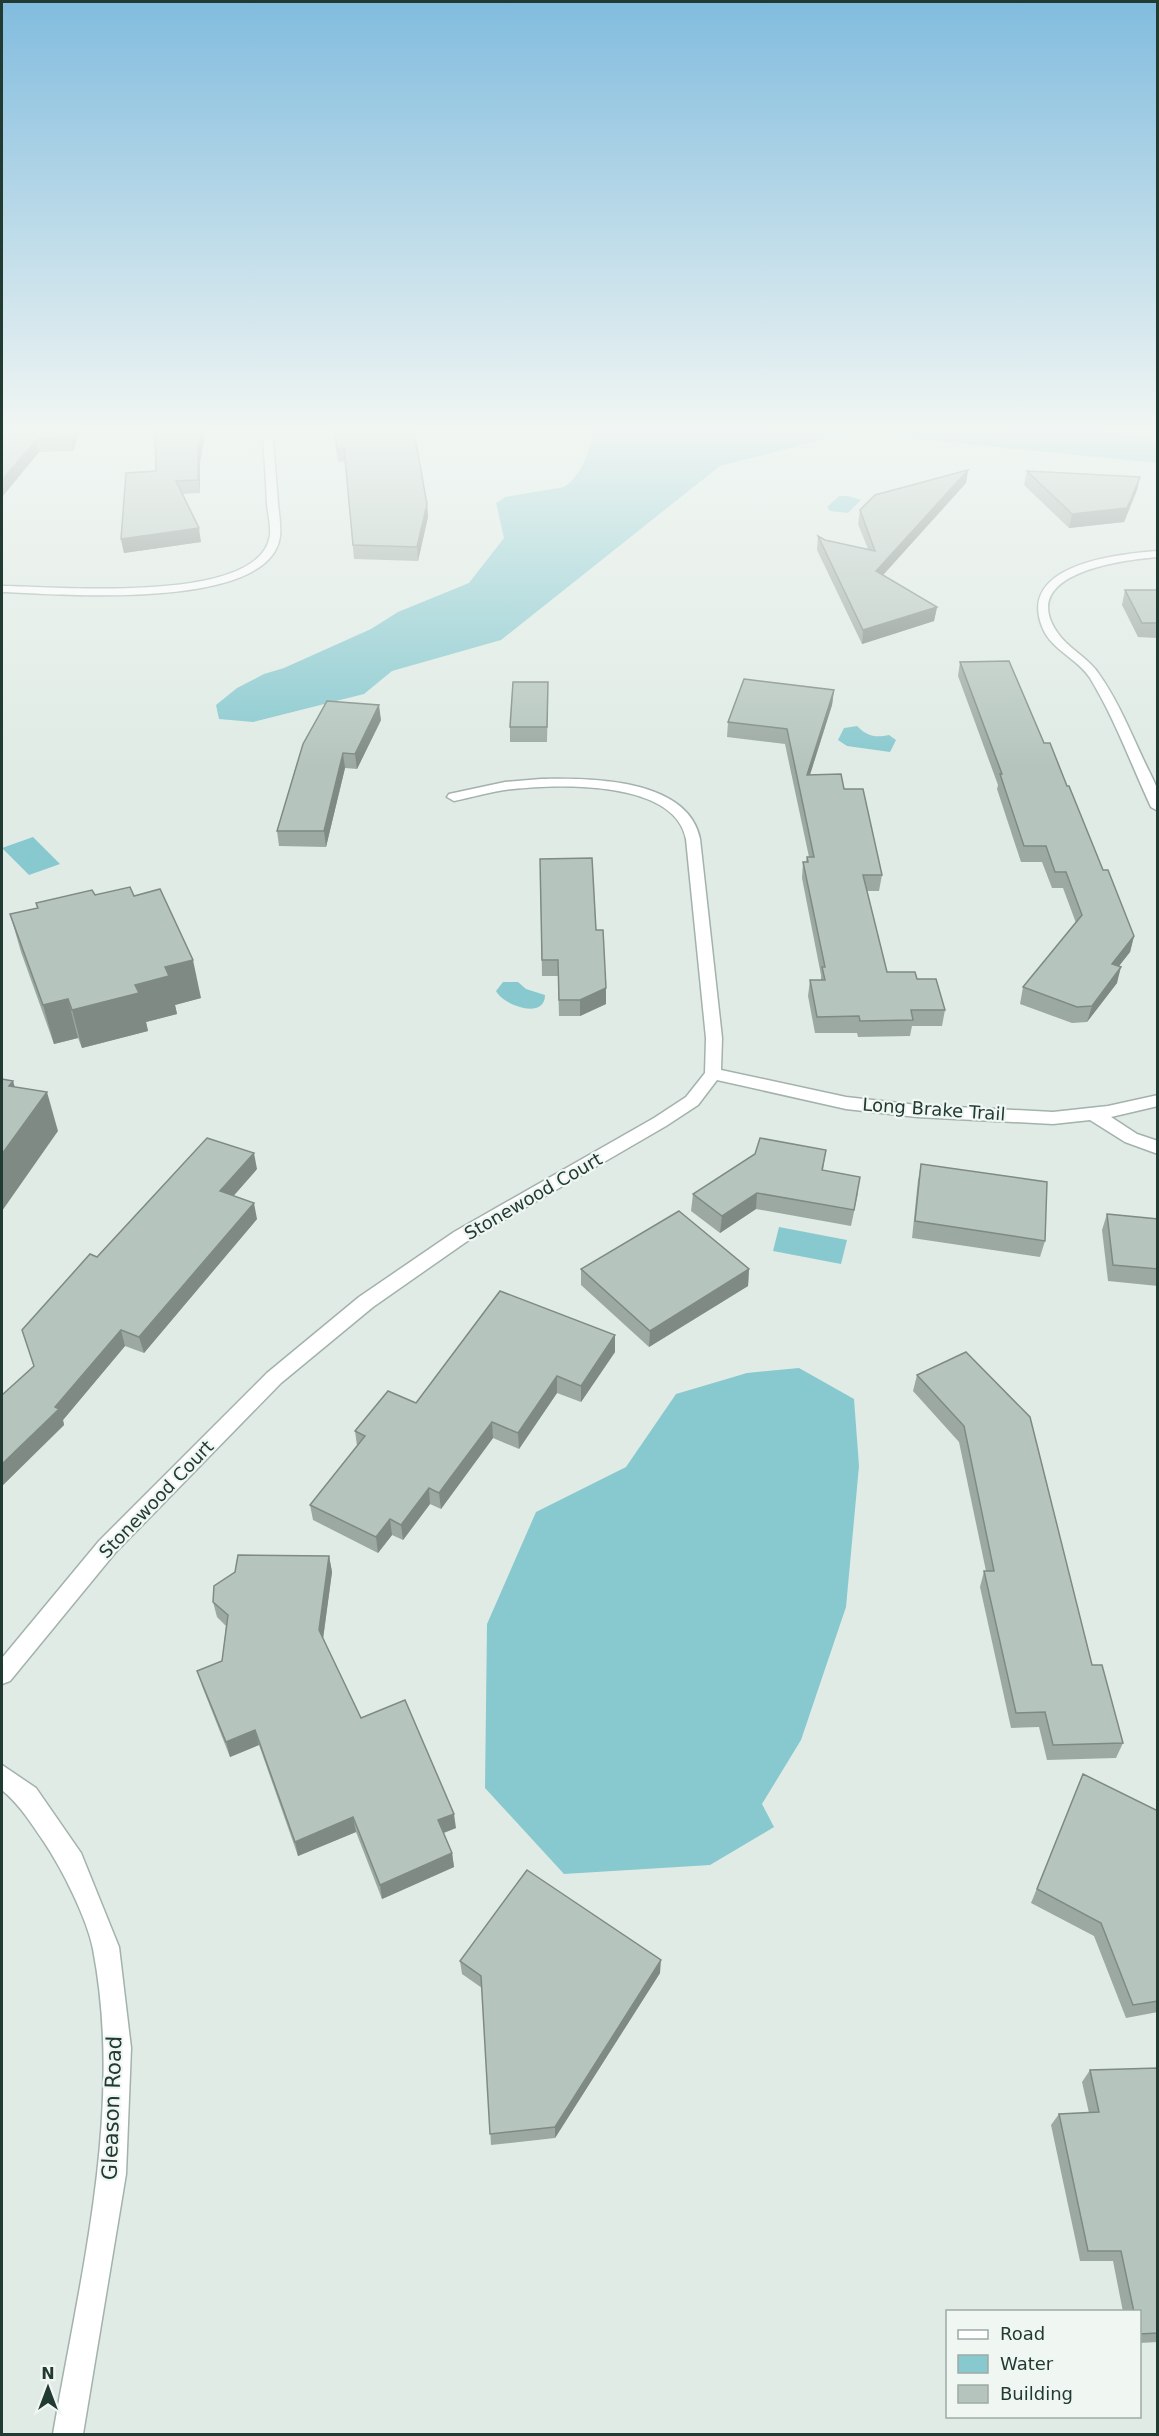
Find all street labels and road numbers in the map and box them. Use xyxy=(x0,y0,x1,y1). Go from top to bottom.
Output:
street label: Long Brake Trail xyxy=(862,1094,1006,1124)
street label: Stonewood Court xyxy=(460,1148,606,1244)
street label: Stonewood Court xyxy=(94,1436,218,1562)
street label: Gleason Road xyxy=(97,2035,127,2181)

